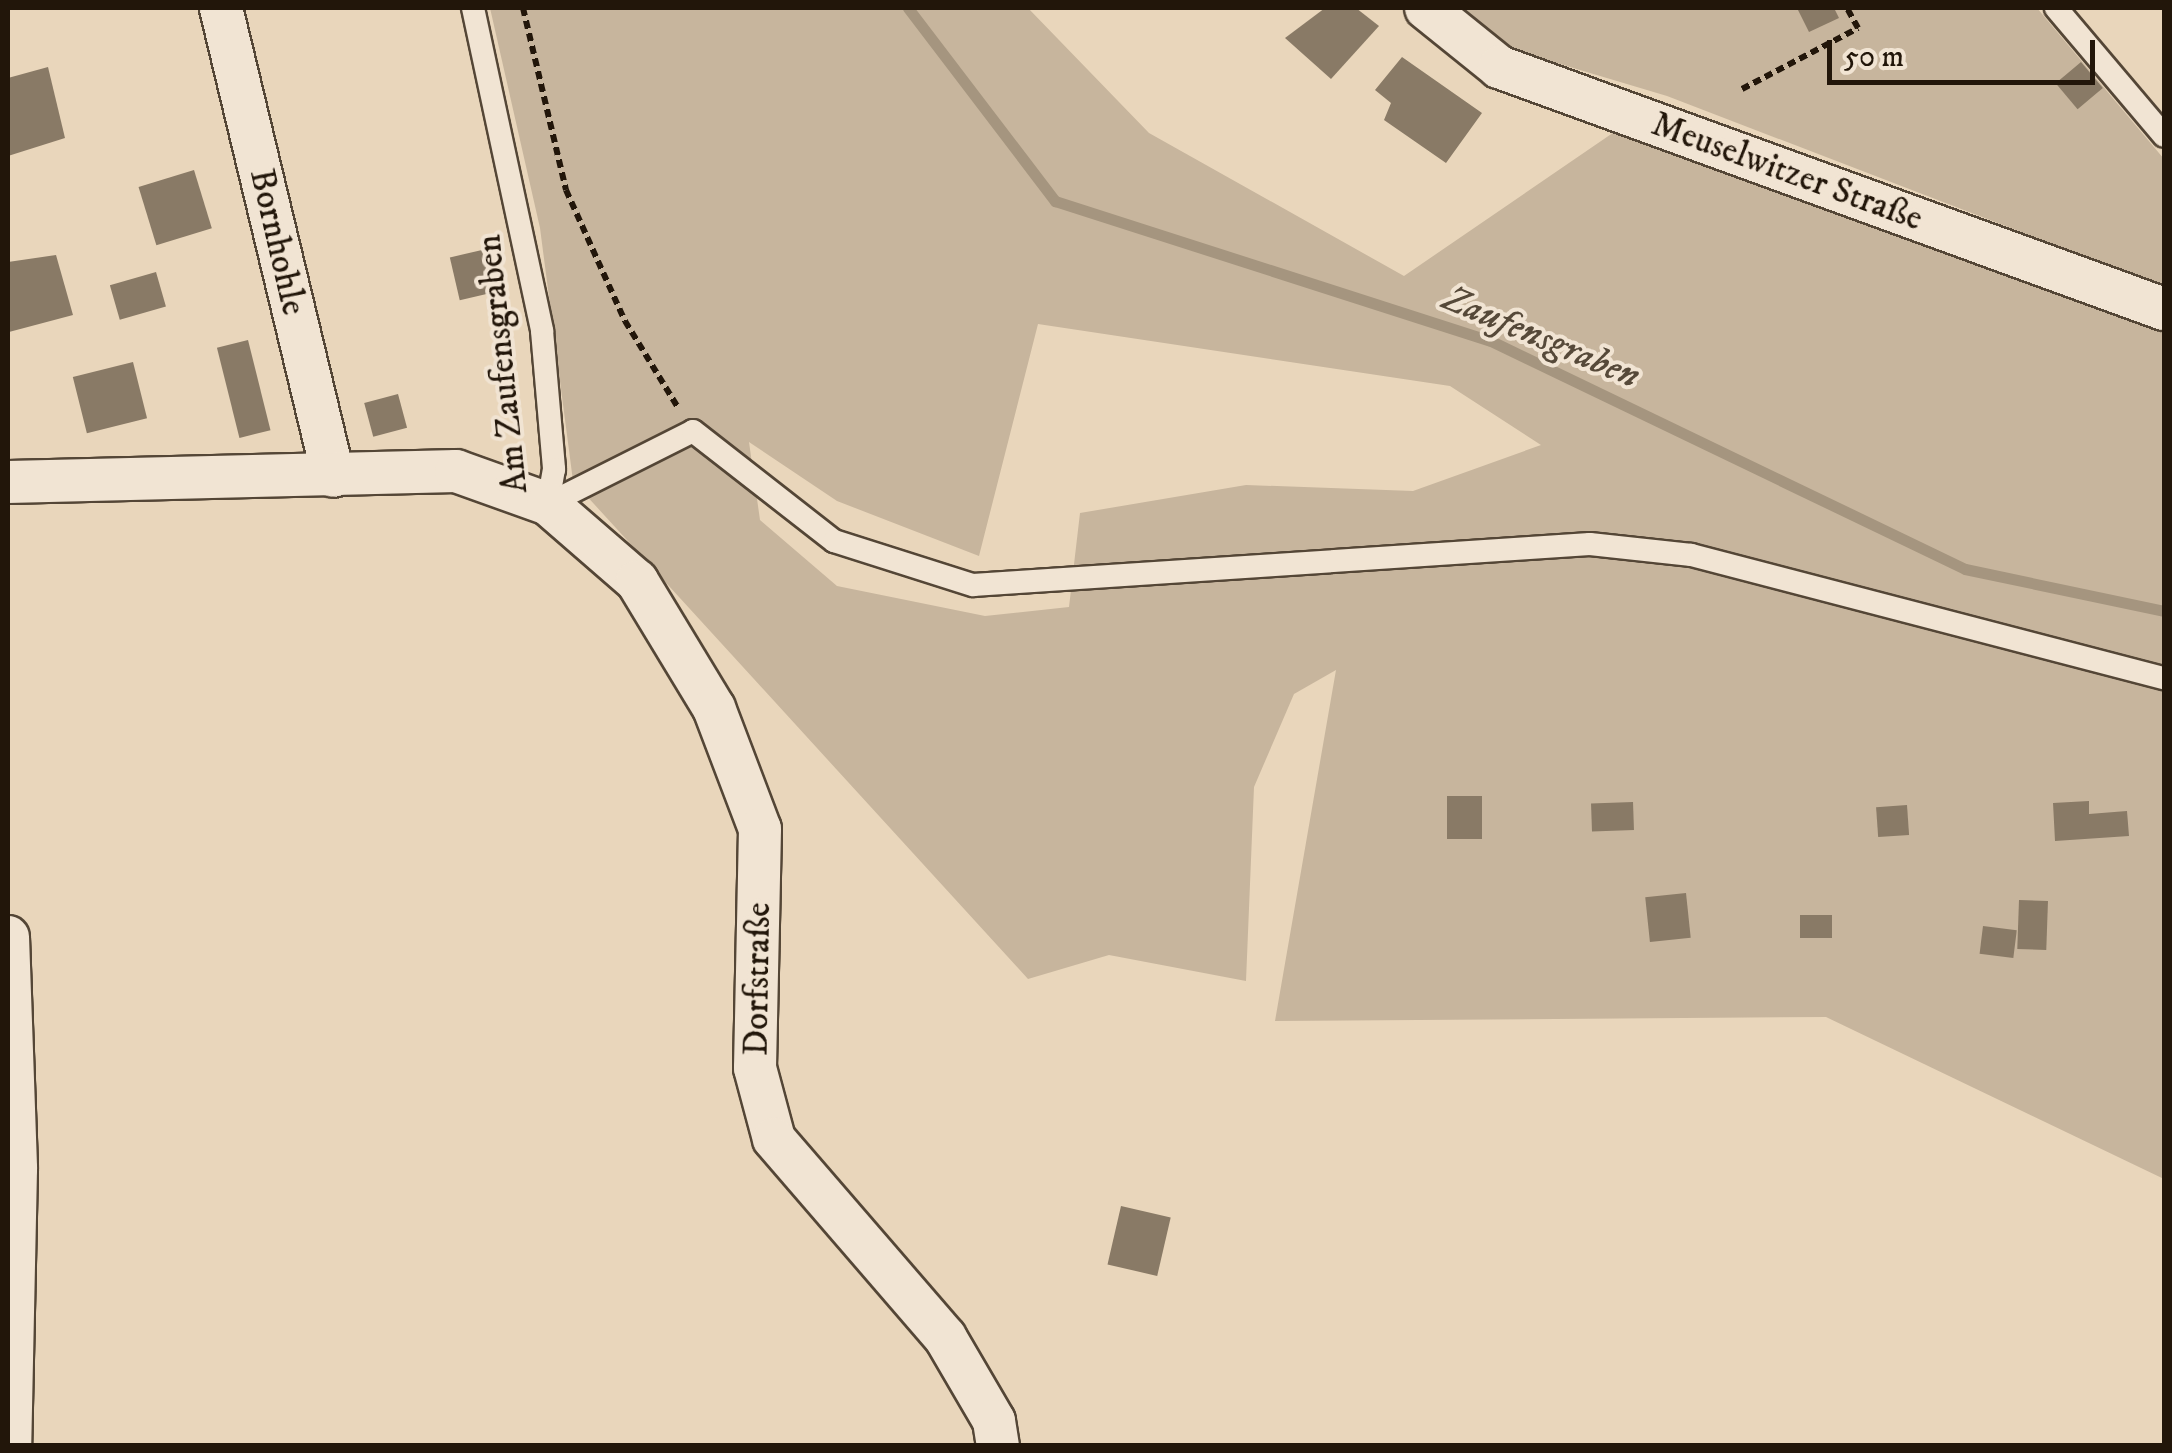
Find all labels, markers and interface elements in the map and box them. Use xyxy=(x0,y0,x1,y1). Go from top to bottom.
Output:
scale bar xyxy=(1832,20,2100,82)
text: 50 m xyxy=(1844,39,1904,76)
street label: Meuselwitzer Straße xyxy=(1646,104,1928,240)
street label: Bornhohle xyxy=(240,165,314,319)
street label: Am Zaufensgraben xyxy=(469,233,537,495)
water label: Zaufensgraben xyxy=(1436,276,1646,400)
street label: Dorfstraße xyxy=(736,902,780,1056)

